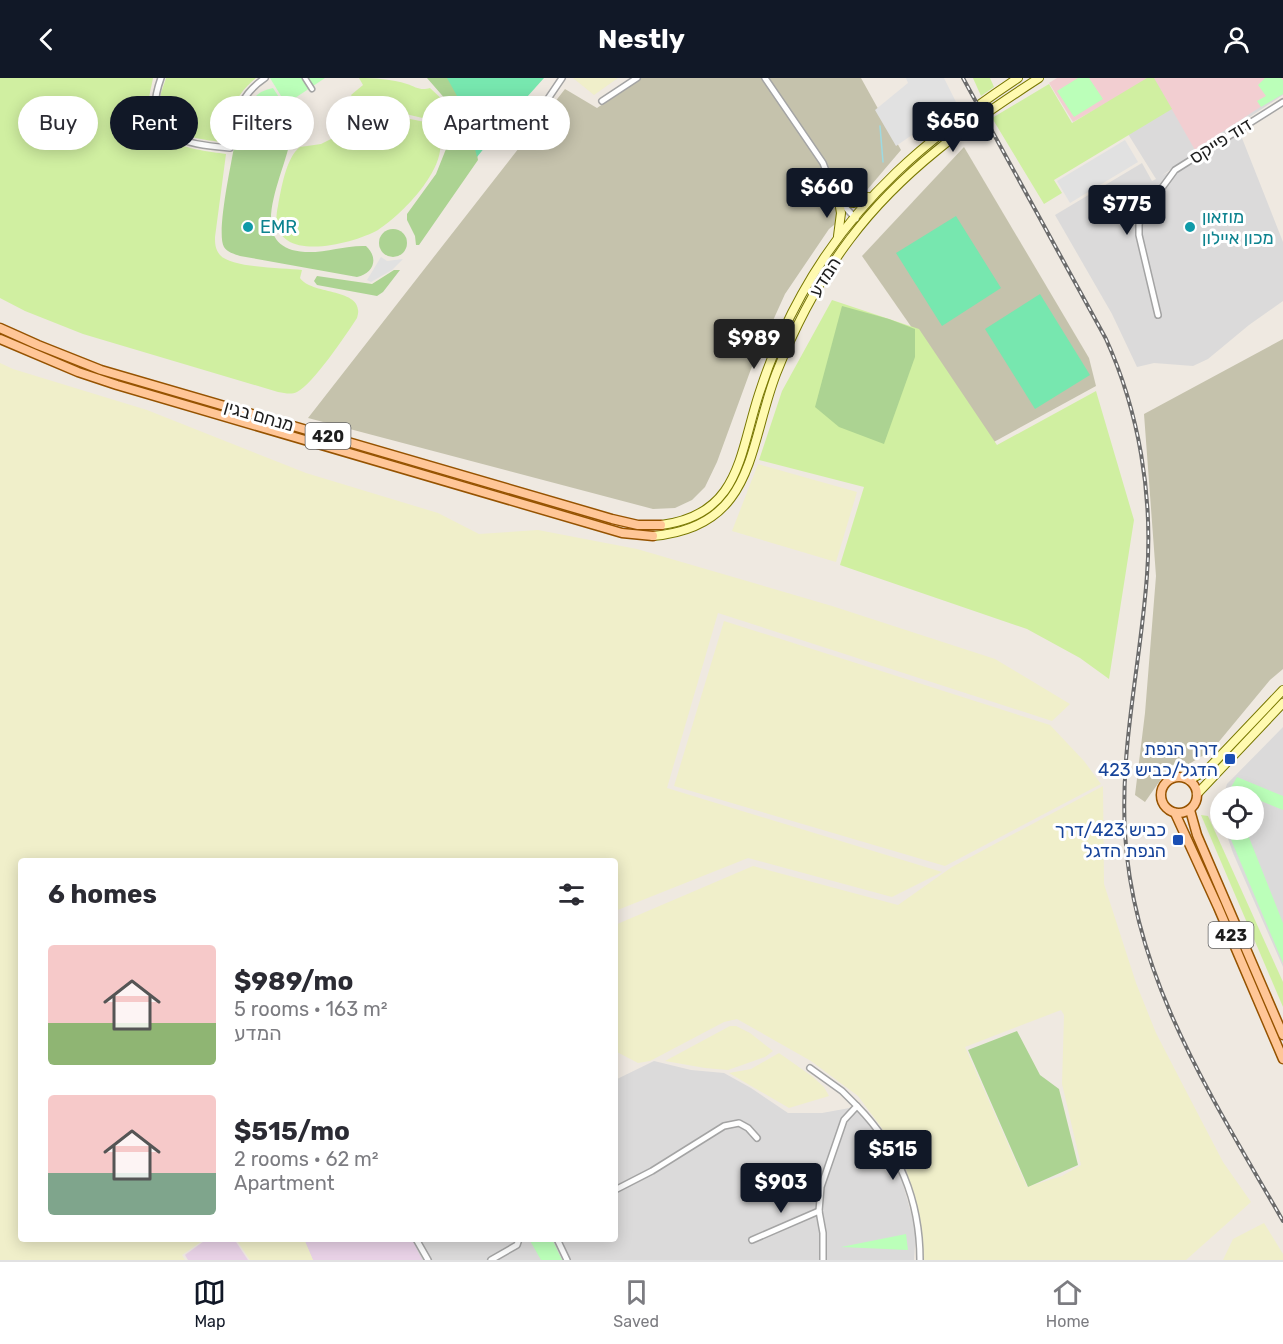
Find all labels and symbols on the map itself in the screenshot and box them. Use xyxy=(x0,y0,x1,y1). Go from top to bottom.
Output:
pin: $650 xyxy=(917,102,989,153)
street label: דוד פייקס xyxy=(1186,113,1256,169)
pin: $660 xyxy=(791,168,863,219)
pin: $775 xyxy=(1091,185,1163,236)
place label: מוזאון מכון איילון xyxy=(1202,206,1274,249)
place label: EMR xyxy=(260,216,297,238)
marker: EMR xyxy=(241,220,255,234)
marker: מוזאון מכון איילון xyxy=(1183,220,1197,234)
street label: המדע xyxy=(804,253,846,301)
pin: $989 xyxy=(718,319,790,370)
street label: מנחם בגין xyxy=(222,396,296,436)
road number: 420 xyxy=(306,423,350,449)
place label: דרך הנפת הדגל/כביש 423 xyxy=(1098,738,1218,781)
marker: דרך הנפת הדגל/כביש 423 xyxy=(1223,752,1237,766)
place label: כביש 423/דרך הנפת הדגל xyxy=(1054,819,1166,862)
marker: כביש 423/דרך הנפת הדגל xyxy=(1171,833,1185,847)
road number: 423 xyxy=(1208,922,1254,948)
pin: $515 xyxy=(857,1130,929,1181)
pin: $903 xyxy=(745,1163,817,1214)

